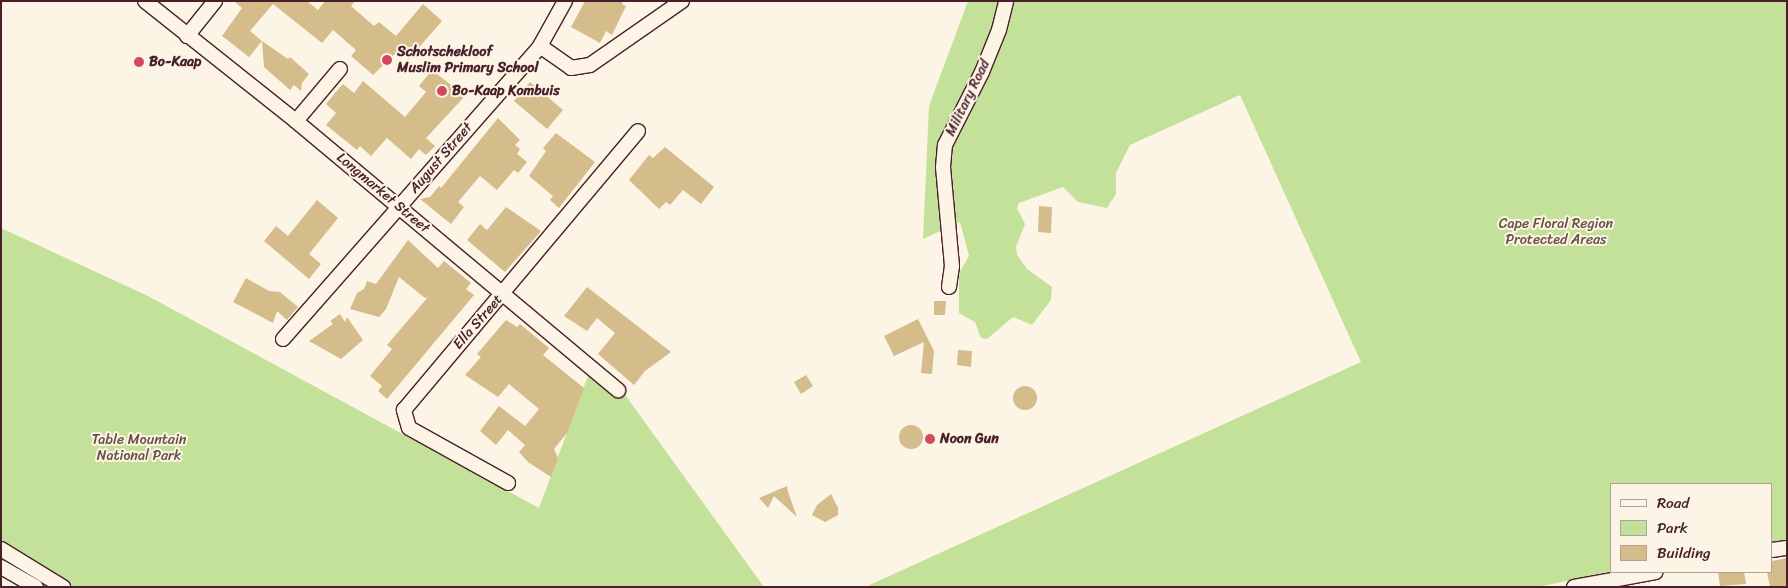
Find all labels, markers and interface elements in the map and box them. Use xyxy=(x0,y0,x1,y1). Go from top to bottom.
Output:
place label: Schotschekloof Muslim Primary School xyxy=(397,44,538,76)
place label: Bo-Kaap xyxy=(149,54,201,70)
marker: Schotschekloof Muslim Primary School xyxy=(381,54,393,66)
marker: Bo-Kaap xyxy=(133,56,145,68)
street label: Military Road xyxy=(942,57,994,139)
place label: Bo-Kaap Kombuis xyxy=(452,83,559,99)
marker: Bo-Kaap Kombuis xyxy=(436,85,448,97)
street label: August Street xyxy=(406,119,476,197)
street label: Longmarket Street xyxy=(333,149,433,237)
park label: Cape Floral Region Protected Areas xyxy=(1499,216,1613,248)
street label: Ella Street xyxy=(450,291,506,353)
place label: Noon Gun xyxy=(940,431,999,447)
park label: Table Mountain National Park xyxy=(92,432,186,464)
marker: Noon Gun xyxy=(924,433,936,445)
legend xyxy=(1610,483,1773,573)
text: Road xyxy=(1657,490,1689,516)
text: Park xyxy=(1657,515,1688,541)
text: Building xyxy=(1657,540,1711,566)

